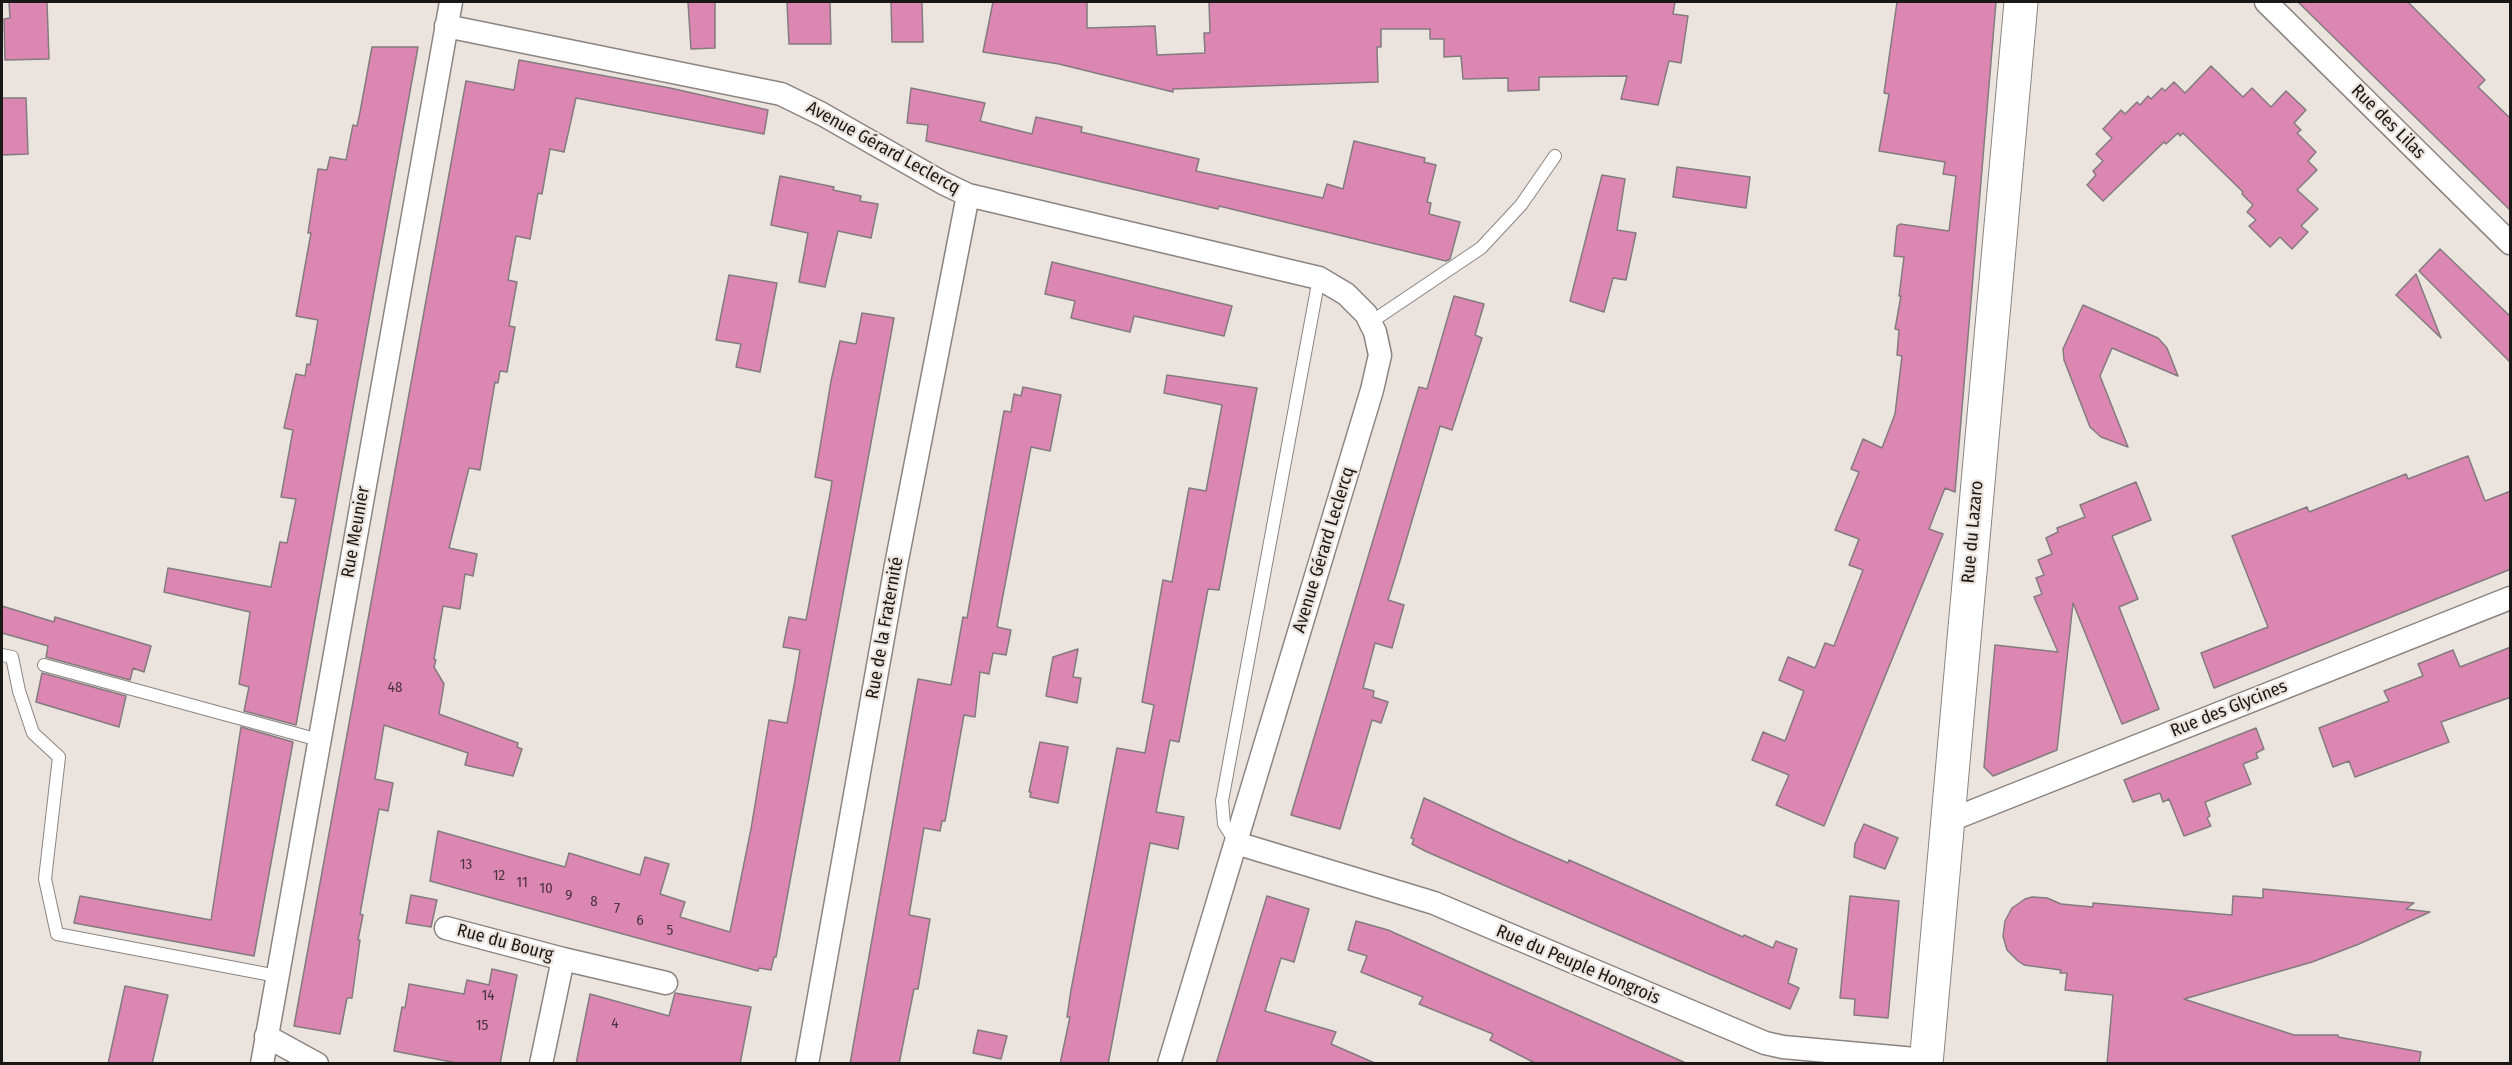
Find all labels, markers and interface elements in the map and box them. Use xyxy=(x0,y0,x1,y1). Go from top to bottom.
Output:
street label: Rue des Lilas xyxy=(2346,80,2430,164)
street label: Avenue Gérard Leclercq xyxy=(802,97,964,199)
street label: Avenue Gérard Leclercq xyxy=(1288,464,1360,636)
street label: Rue du Lazaro xyxy=(1958,480,1988,584)
street label: Rue Meunier xyxy=(337,485,375,579)
street label: Rue de la Fraternité xyxy=(862,555,908,701)
street label: Rue des Glycines xyxy=(2167,676,2291,742)
house number: 48 xyxy=(388,679,402,697)
house number: 13 xyxy=(460,856,472,874)
house number: 12 xyxy=(493,867,505,885)
house number: 11 xyxy=(516,874,528,892)
house number: 10 xyxy=(539,880,553,898)
house number: 9 xyxy=(565,887,573,905)
house number: 8 xyxy=(590,893,598,911)
house number: 7 xyxy=(614,900,620,918)
house number: 6 xyxy=(636,912,644,930)
street label: Rue du Bourg xyxy=(454,920,556,966)
street label: Rue du Peuple Hongrois xyxy=(1493,921,1663,1009)
house number: 5 xyxy=(667,922,673,940)
house number: 14 xyxy=(481,987,495,1005)
house number: 4 xyxy=(611,1015,619,1033)
house number: 15 xyxy=(476,1017,488,1035)

